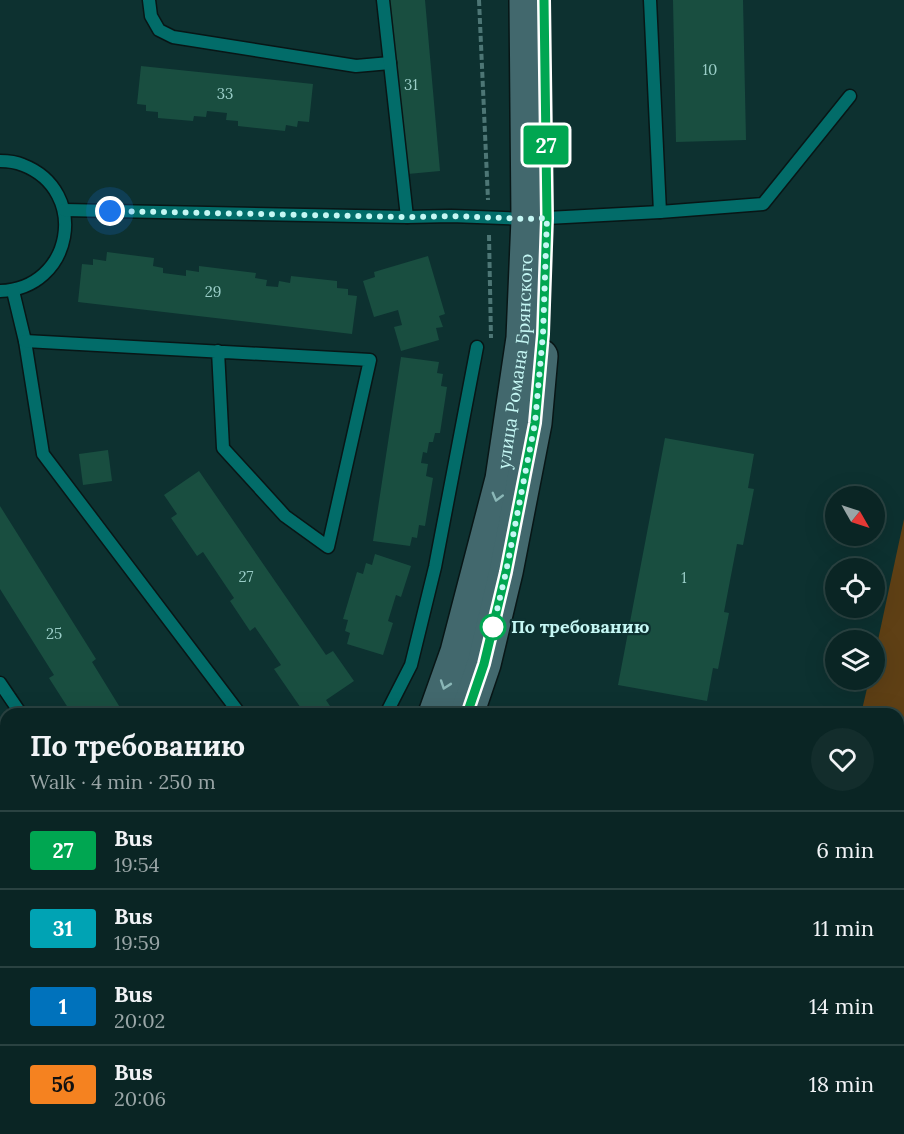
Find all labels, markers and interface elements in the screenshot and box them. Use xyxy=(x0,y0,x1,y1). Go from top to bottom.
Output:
house number: 10 xyxy=(703,60,717,79)
house number: 31 xyxy=(404,75,418,94)
house number: 33 xyxy=(217,84,233,103)
line badge: 27 xyxy=(519,126,573,164)
text: 27 xyxy=(535,132,557,159)
your location xyxy=(95,196,125,226)
street label: улица Романа Брянского xyxy=(492,253,538,471)
house number: 29 xyxy=(205,282,221,301)
north arrow xyxy=(825,486,885,546)
map controls xyxy=(825,486,885,690)
one-way arrow xyxy=(492,491,504,502)
button: locate xyxy=(825,558,885,618)
house number: 27 xyxy=(239,567,254,586)
house number: 1 xyxy=(681,568,687,587)
marker: По требованию xyxy=(480,614,506,640)
place label: По требованию xyxy=(511,615,650,638)
house number: 25 xyxy=(46,624,62,643)
button: layers xyxy=(825,630,885,690)
one-way arrow xyxy=(440,679,453,690)
text: По требованию xyxy=(30,728,245,764)
button: heart xyxy=(811,728,874,791)
text: Walk · 4 min · 250 m xyxy=(30,769,216,794)
text: Bus xyxy=(114,824,153,852)
text: 6 min xyxy=(816,836,874,864)
text: 27 xyxy=(52,837,74,864)
text: 19:54 xyxy=(114,852,160,877)
text: Bus xyxy=(114,902,153,930)
text: 11 min xyxy=(813,914,874,942)
text: 31 xyxy=(53,915,73,942)
text: 19:59 xyxy=(114,930,160,955)
text: Bus xyxy=(114,980,153,1008)
text: 14 min xyxy=(809,992,874,1020)
text: 1 xyxy=(59,993,67,1020)
text: 20:02 xyxy=(114,1008,165,1033)
text: Bus xyxy=(114,1058,153,1086)
text: 18 min xyxy=(809,1070,874,1098)
text: 5б xyxy=(51,1071,75,1098)
text: 20:06 xyxy=(114,1086,166,1111)

